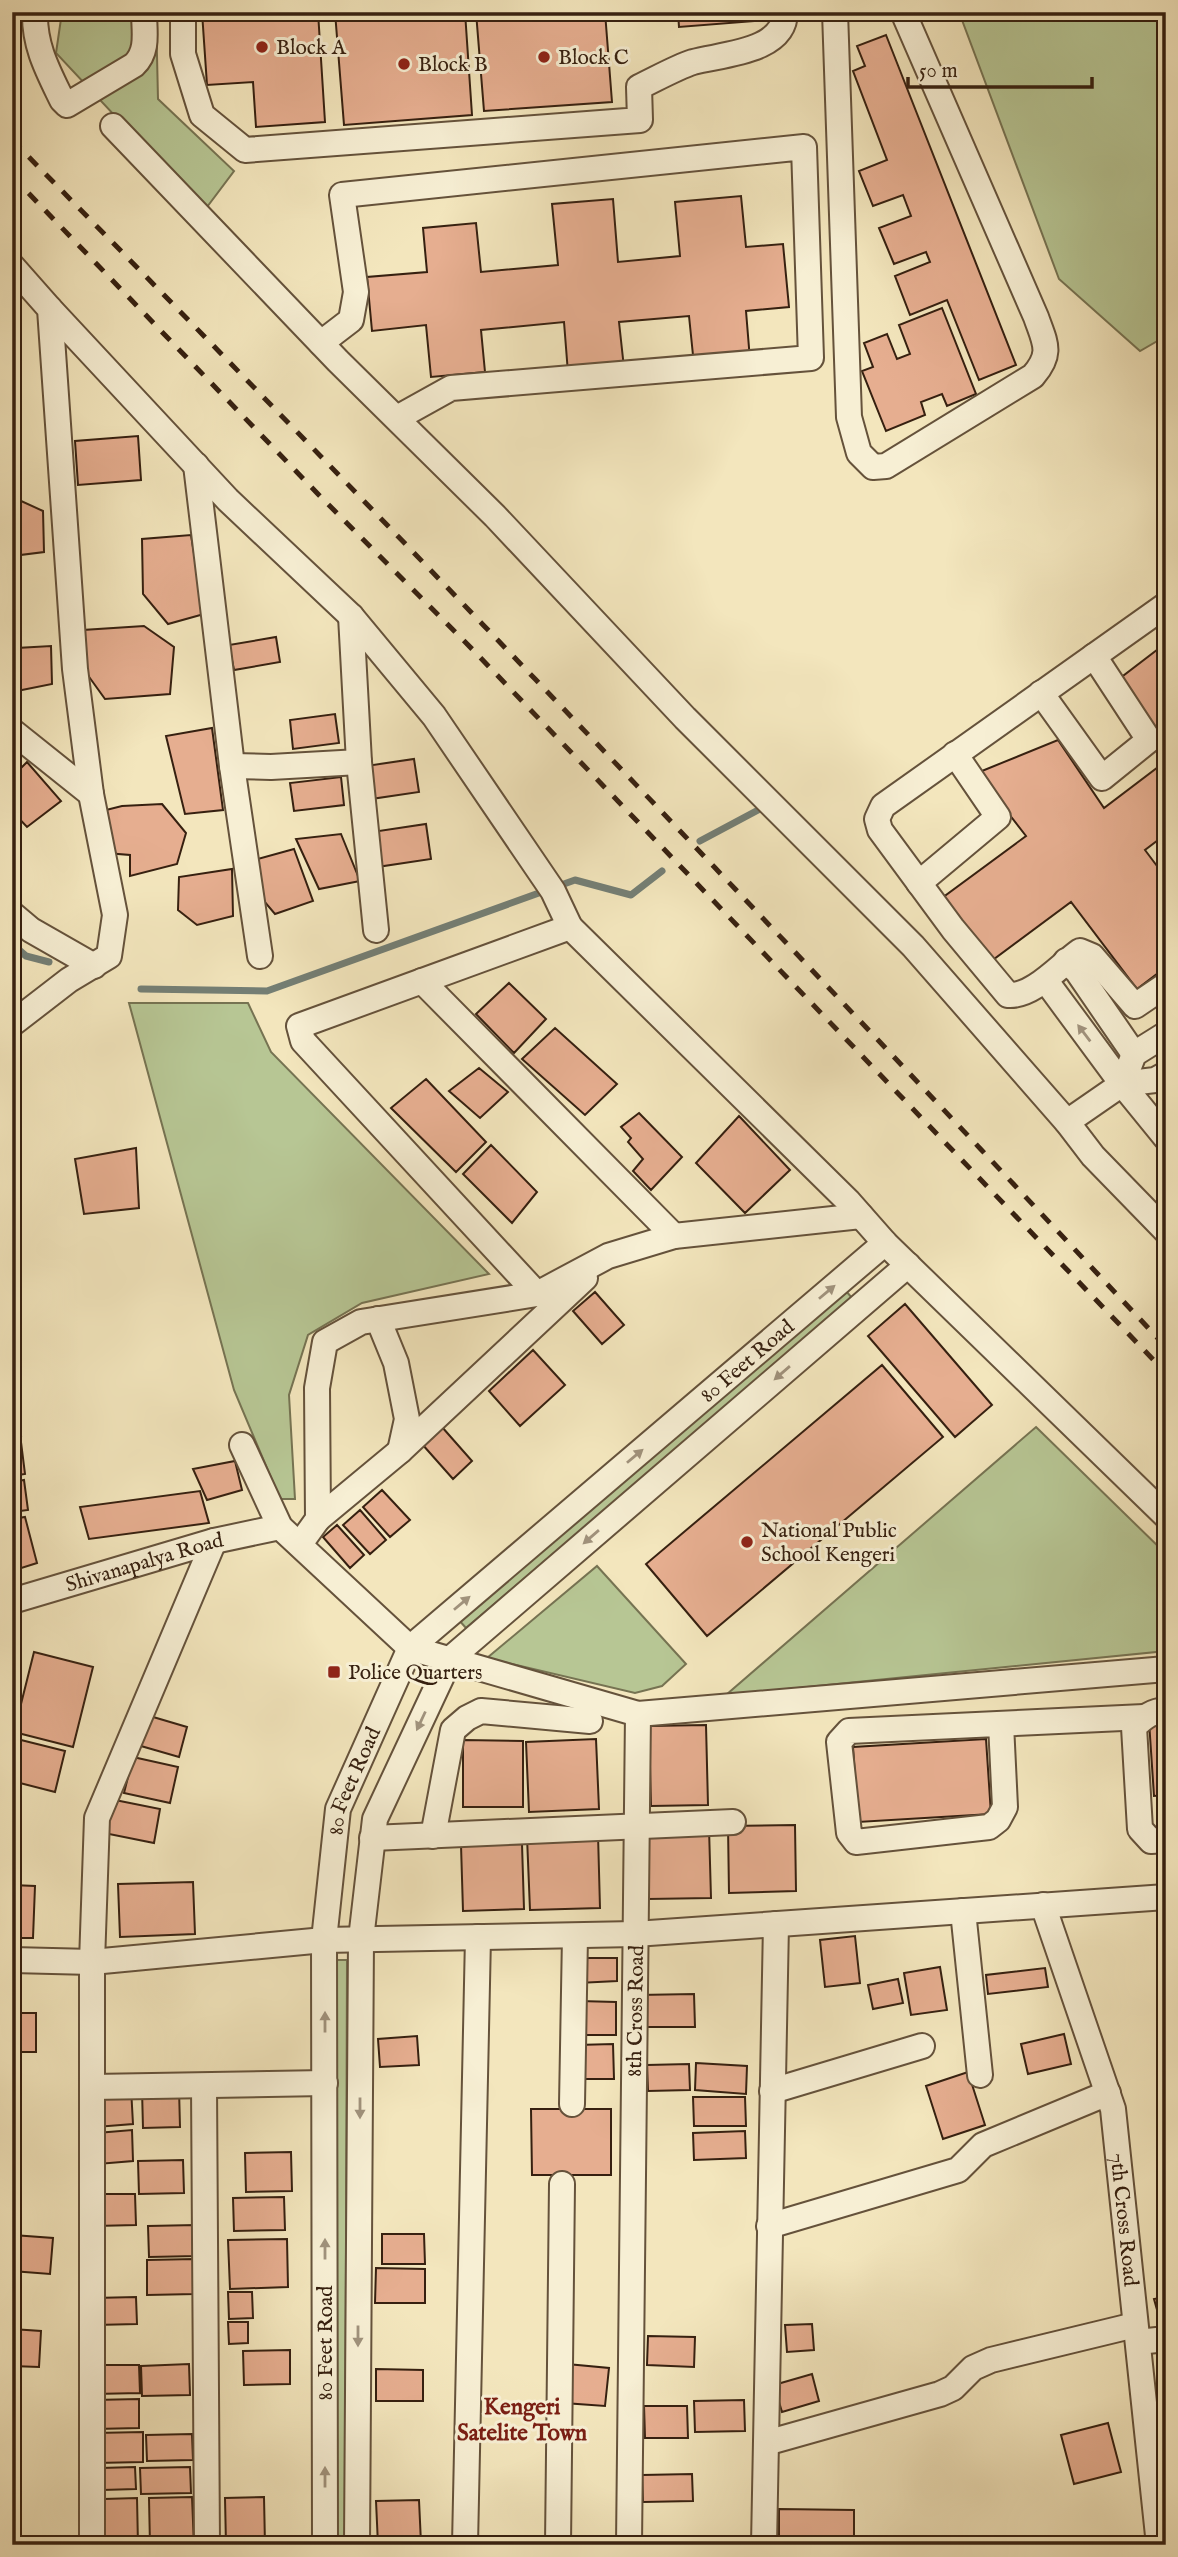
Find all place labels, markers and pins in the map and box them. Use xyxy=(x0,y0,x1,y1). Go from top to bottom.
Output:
place label: Block A xyxy=(276,35,347,62)
marker: Block A xyxy=(254,39,270,55)
place label: Block C xyxy=(558,45,629,72)
marker: Block C xyxy=(536,49,552,65)
place label: Block B xyxy=(418,52,488,79)
marker: Block B xyxy=(396,56,412,72)
place label: National Public School Kengeri xyxy=(761,1518,897,1569)
marker: National Public School Kengeri xyxy=(739,1534,755,1550)
place label: Police Quarters xyxy=(348,1660,482,1687)
marker: Police Quarters xyxy=(326,1664,342,1680)

